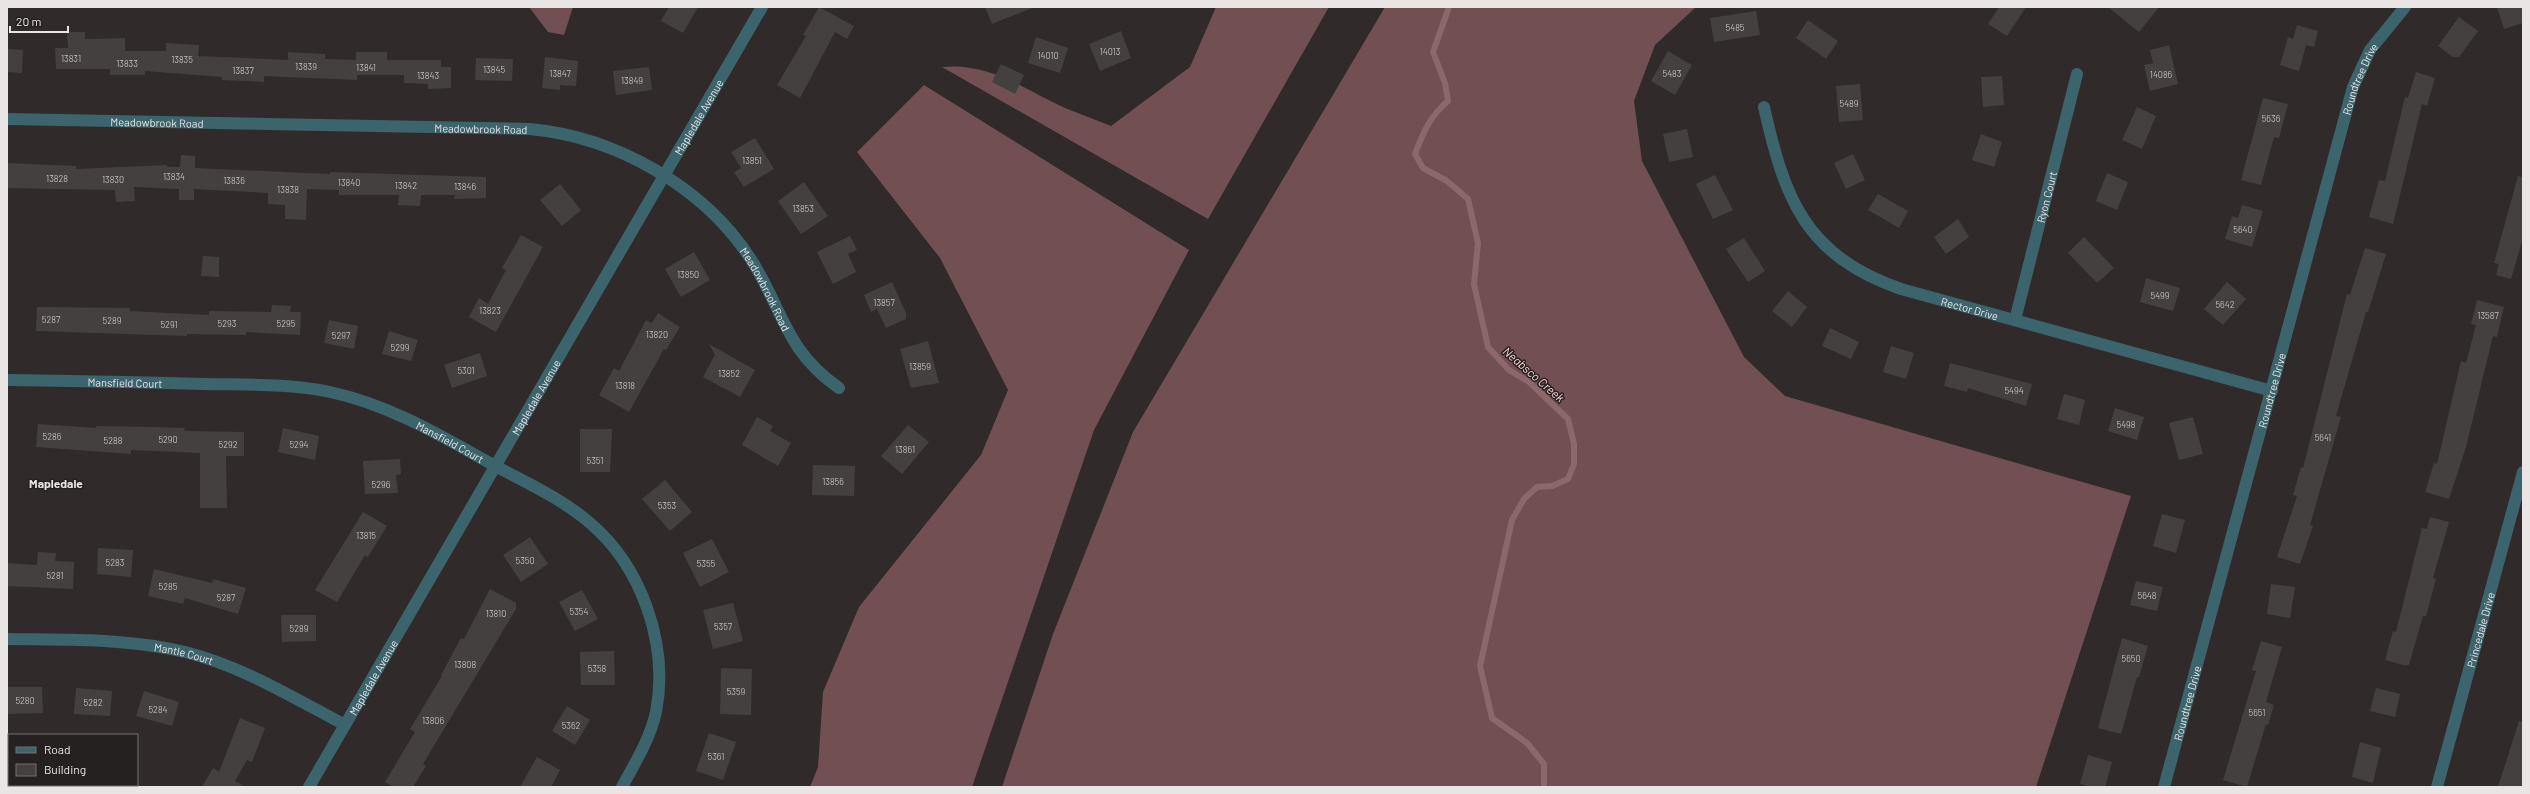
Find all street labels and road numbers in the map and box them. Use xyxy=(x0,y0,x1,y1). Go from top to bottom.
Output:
street label: Roundtree Drive xyxy=(2339,40,2380,116)
street label: Mapledale Avenue xyxy=(671,77,725,157)
street label: Meadowbrook Road xyxy=(110,114,204,129)
street label: Meadowbrook Road xyxy=(434,121,528,135)
street label: Ryon Court xyxy=(2033,170,2059,224)
street label: Meadowbrook Road xyxy=(738,244,793,333)
street label: Rector Drive xyxy=(1940,294,2000,322)
street label: Roundtree Drive xyxy=(2255,351,2287,429)
street label: Mapledale Avenue xyxy=(508,357,563,437)
street label: Mansfield Court xyxy=(87,375,163,389)
street label: Mansfield Court xyxy=(414,418,486,465)
street label: Princedale Drive xyxy=(2463,591,2496,669)
street label: Mapledale Avenue xyxy=(346,637,400,717)
street label: Mantle Court xyxy=(153,640,215,667)
street label: Roundtree Drive xyxy=(2170,664,2203,742)

